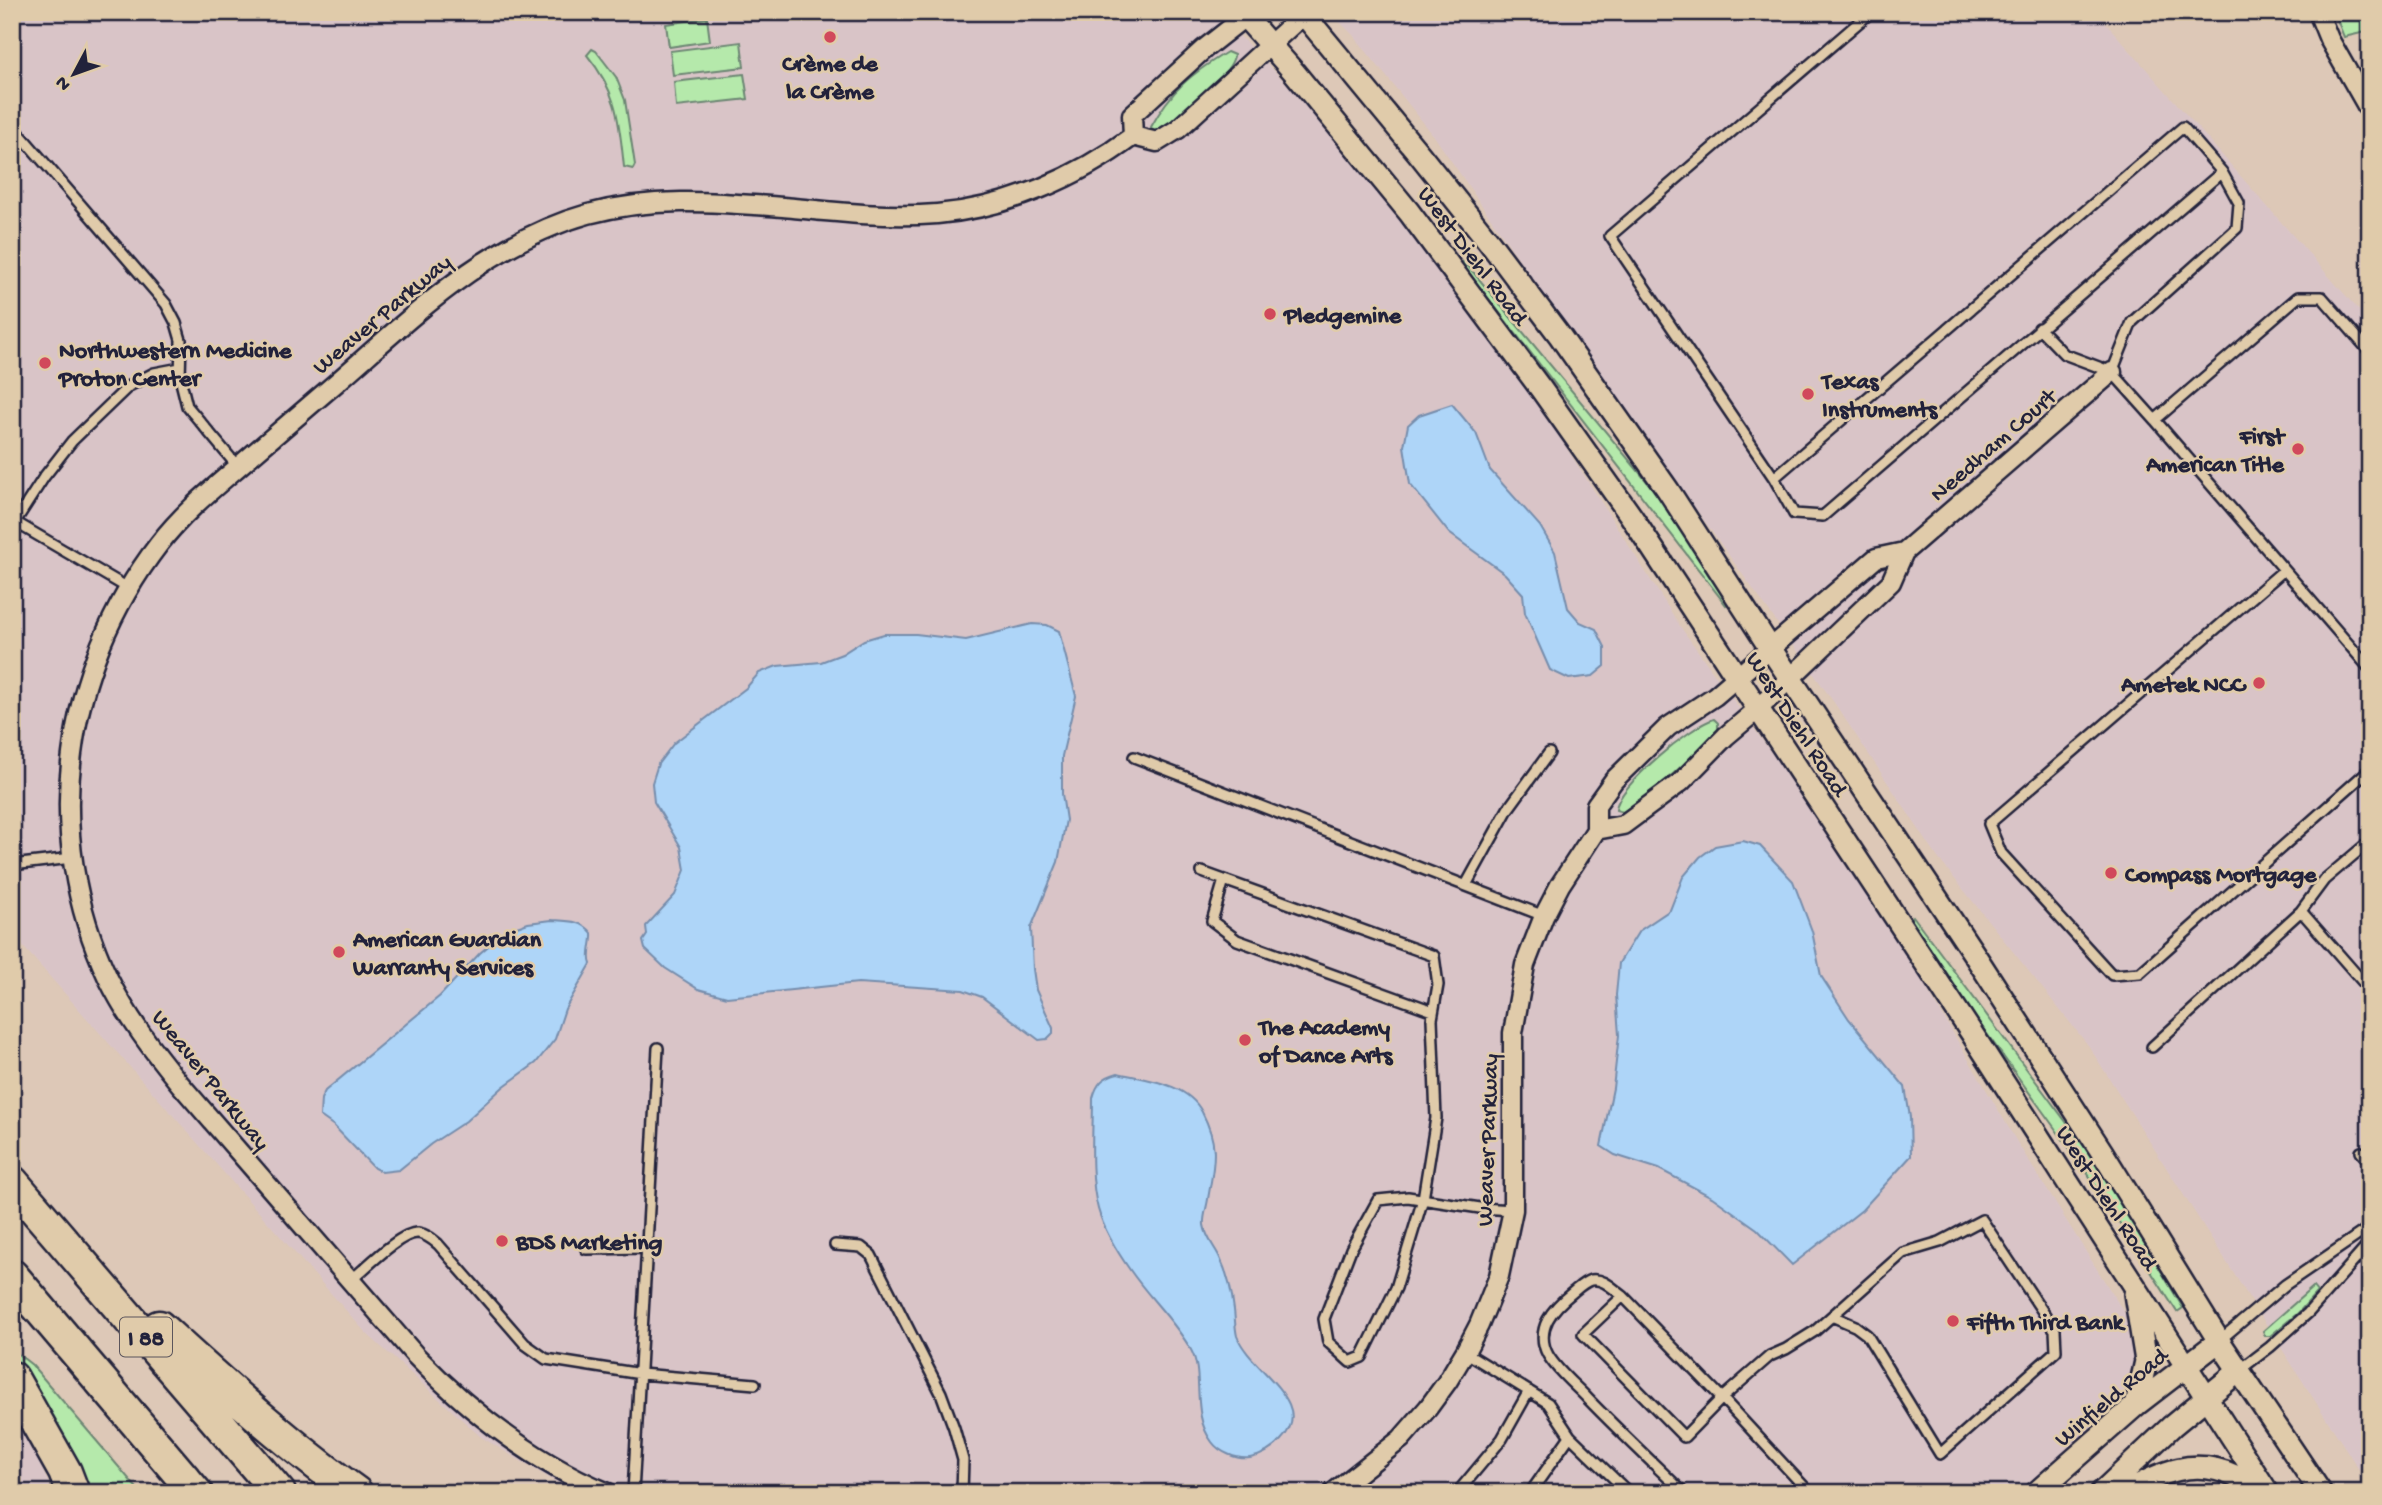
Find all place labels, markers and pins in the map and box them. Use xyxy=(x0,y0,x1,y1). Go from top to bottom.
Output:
marker: Crème de la Crème xyxy=(822,29,838,45)
place label: Crème de la Crème xyxy=(782,51,879,108)
place label: Pledgemine xyxy=(1282,303,1403,332)
marker: Pledgemine xyxy=(1262,306,1278,322)
place label: Northwestern Medicine Proton Center xyxy=(57,338,293,395)
marker: Northwestern Medicine Proton Center xyxy=(37,355,53,371)
place label: Texas Instruments xyxy=(1820,369,1938,426)
marker: Texas Instruments xyxy=(1800,386,1816,402)
place label: First American Title xyxy=(2145,424,2286,481)
marker: First American Title xyxy=(2290,441,2306,457)
place label: Ametek NCC xyxy=(2120,672,2247,701)
marker: Ametek NCC xyxy=(2251,675,2267,691)
place label: Compass Mortgage xyxy=(2125,862,2318,891)
marker: Compass Mortgage xyxy=(2103,865,2119,881)
place label: American Guardian Warranty Services xyxy=(352,927,542,984)
marker: American Guardian Warranty Services xyxy=(331,944,347,960)
place label: The Academy of Dance Arts xyxy=(1257,1015,1394,1072)
marker: The Academy of Dance Arts xyxy=(1237,1032,1253,1048)
place label: BDS Marketing xyxy=(515,1230,663,1259)
marker: BDS Marketing xyxy=(494,1233,510,1249)
place label: Fifth Third Bank xyxy=(1966,1310,2127,1339)
marker: Fifth Third Bank xyxy=(1945,1313,1961,1329)

